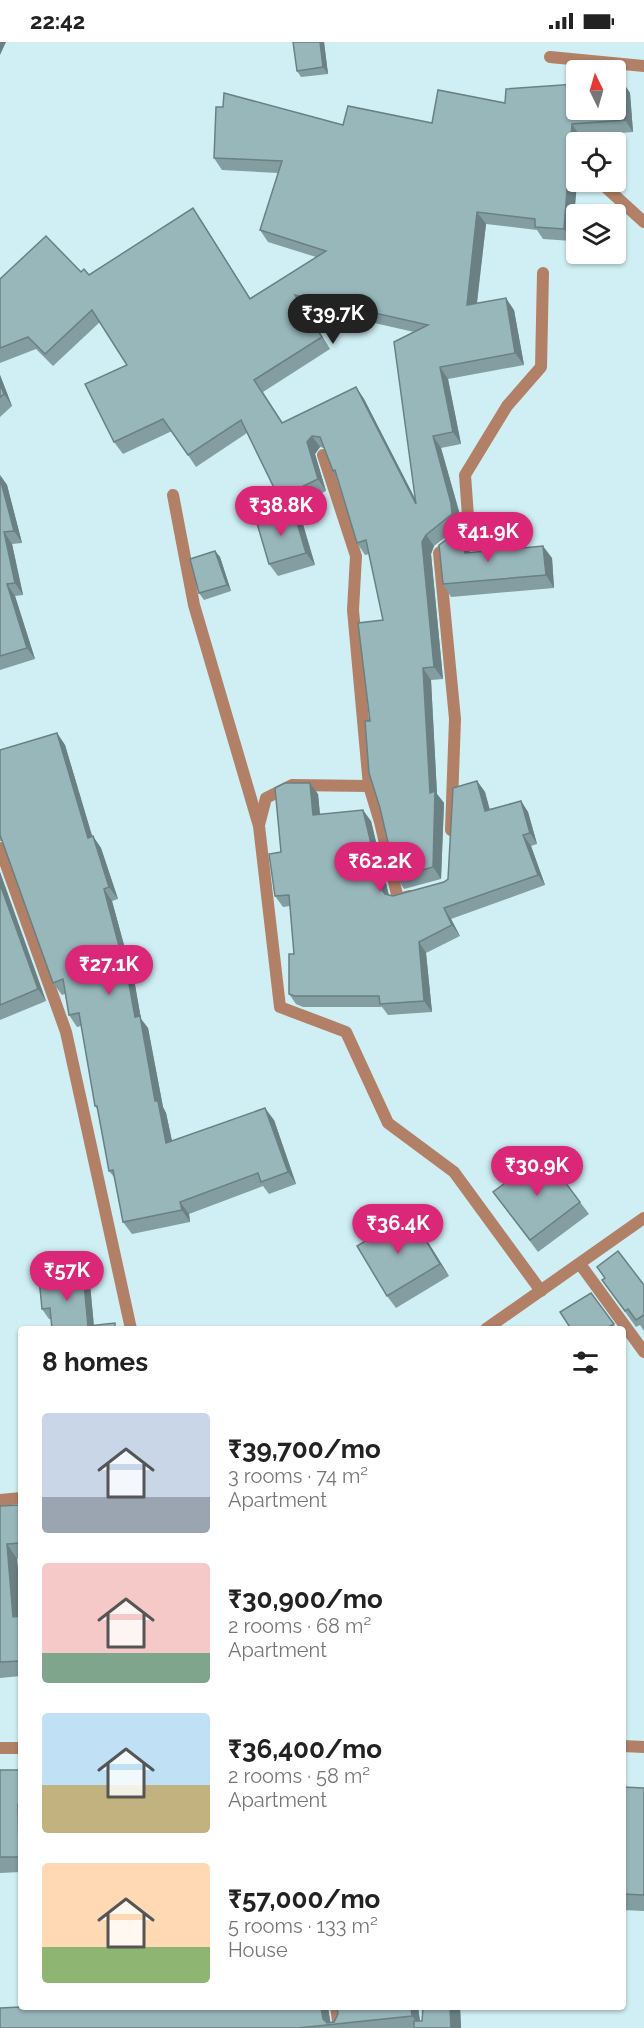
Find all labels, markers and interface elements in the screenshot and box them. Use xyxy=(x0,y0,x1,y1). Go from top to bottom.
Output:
text: 22:42 xyxy=(30,8,85,34)
north arrow xyxy=(566,60,626,120)
map controls xyxy=(566,60,626,264)
button: locate xyxy=(566,132,626,192)
button: layers xyxy=(566,204,626,264)
pin: ₹39.7K xyxy=(284,294,382,345)
text: ₹39.7K xyxy=(302,301,364,325)
pin: ₹38.8K xyxy=(232,486,330,537)
text: ₹38.8K xyxy=(249,493,313,517)
pin: ₹41.9K xyxy=(439,512,537,563)
text: ₹41.9K xyxy=(457,519,519,543)
pin: ₹62.2K xyxy=(331,842,429,893)
text: ₹62.2K xyxy=(348,849,412,873)
pin: ₹27.1K xyxy=(60,945,158,996)
text: ₹27.1K xyxy=(79,952,139,976)
pin: ₹30.9K xyxy=(488,1146,586,1197)
text: ₹30.9K xyxy=(505,1153,569,1177)
pin: ₹36.4K xyxy=(349,1204,447,1255)
text: ₹36.4K xyxy=(366,1211,430,1235)
pin: ₹57K xyxy=(31,1251,103,1302)
text: ₹57K xyxy=(44,1258,90,1282)
icon: filters xyxy=(569,1346,602,1379)
text: 8 homes xyxy=(42,1347,148,1377)
text: ₹39,700/mo xyxy=(228,1434,381,1464)
icon: home xyxy=(90,1437,162,1509)
text: 3 rooms · 74 m² xyxy=(228,1464,368,1488)
text: Apartment xyxy=(228,1488,327,1512)
text: ₹30,900/mo xyxy=(228,1584,383,1614)
icon: home xyxy=(90,1587,162,1659)
text: 2 rooms · 68 m² xyxy=(228,1614,371,1638)
text: Apartment xyxy=(228,1638,327,1662)
text: ₹36,400/mo xyxy=(228,1734,382,1764)
icon: home xyxy=(90,1737,162,1809)
text: 2 rooms · 58 m² xyxy=(228,1764,370,1788)
text: Apartment xyxy=(228,1788,327,1812)
text: ₹57,000/mo xyxy=(228,1884,380,1914)
icon: home xyxy=(90,1887,162,1959)
text: 5 rooms · 133 m² xyxy=(228,1914,378,1938)
text: House xyxy=(228,1938,288,1962)

